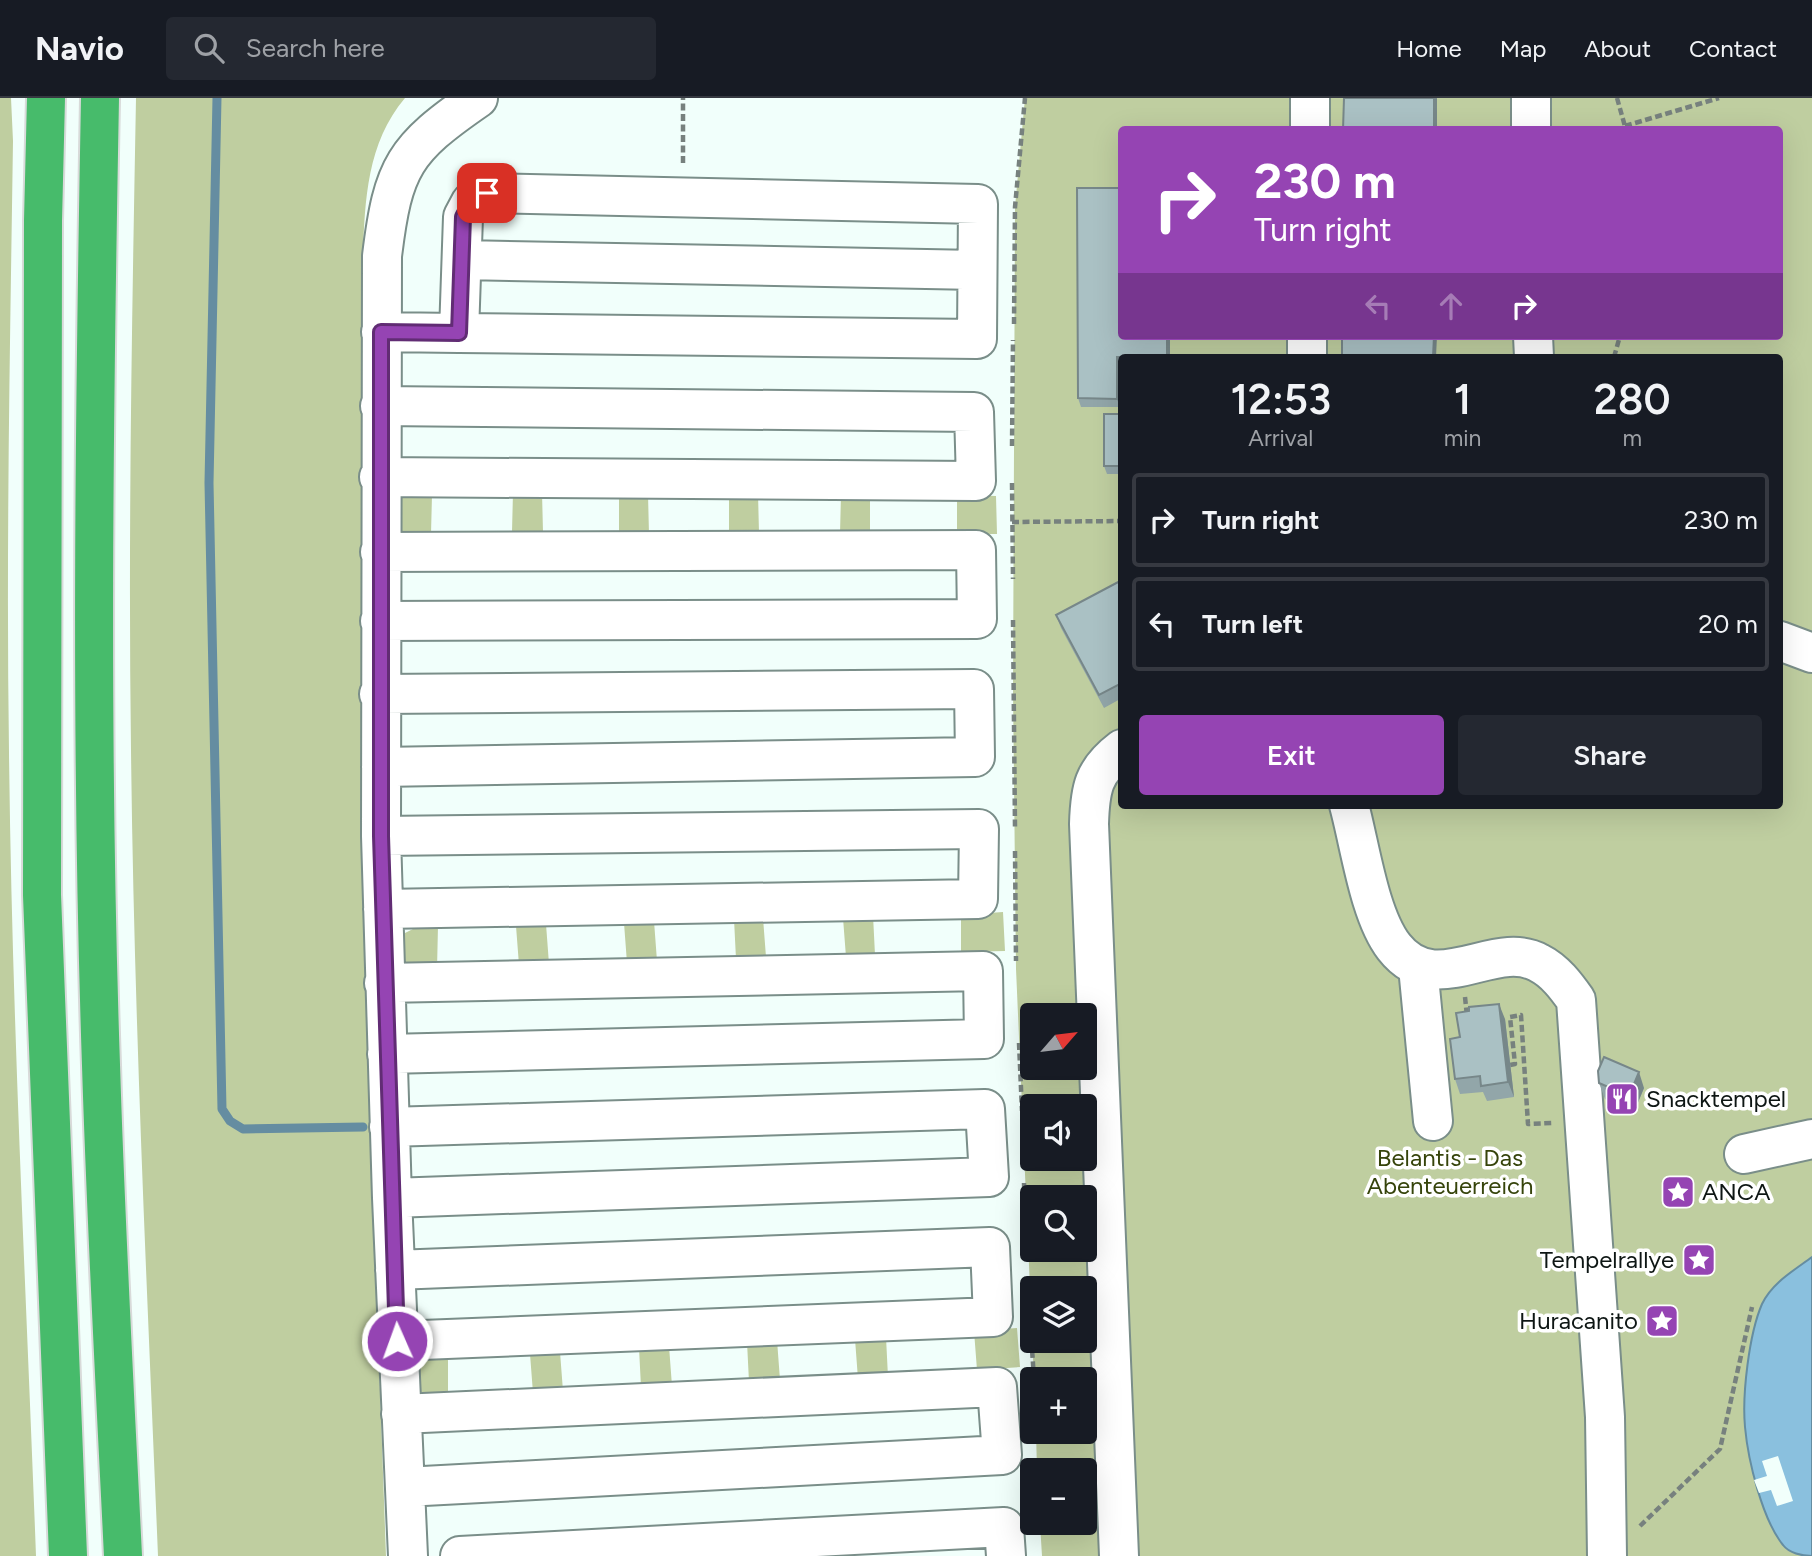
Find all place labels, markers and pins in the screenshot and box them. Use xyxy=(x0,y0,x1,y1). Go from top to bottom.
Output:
pin xyxy=(457,163,517,223)
restaurant icon: Snacktempel xyxy=(1603,1080,1641,1118)
place label: Snacktempel xyxy=(1646,1084,1786,1113)
place icon: ANCA xyxy=(1659,1173,1697,1211)
place label: ANCA xyxy=(1702,1177,1771,1206)
place icon: Tempelrallye xyxy=(1680,1241,1718,1279)
place label: Tempelrallye xyxy=(1540,1245,1674,1274)
place icon: Huracanito xyxy=(1643,1302,1681,1340)
place label: Huracanito xyxy=(1519,1306,1638,1335)

